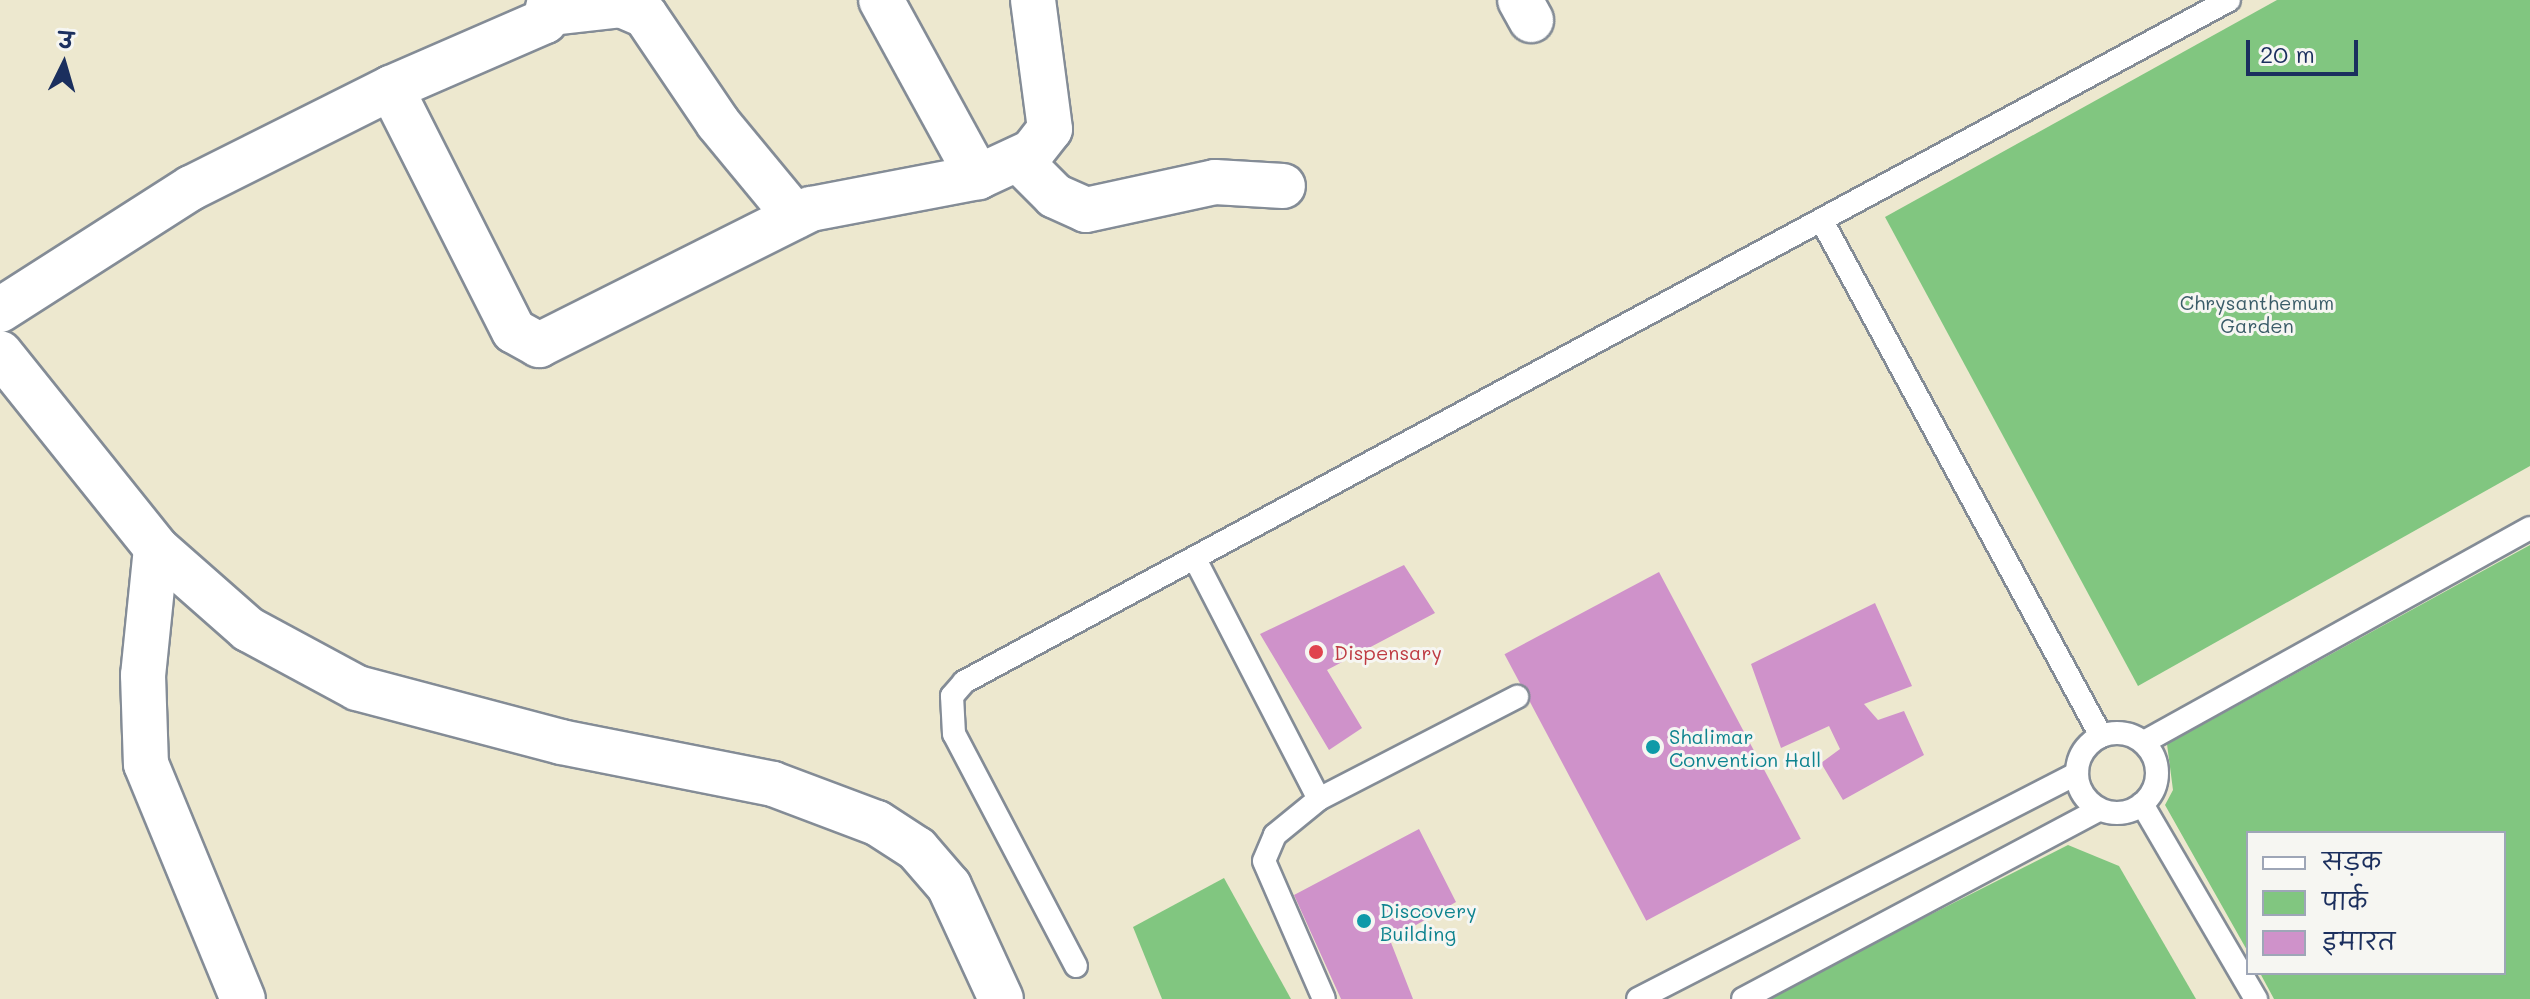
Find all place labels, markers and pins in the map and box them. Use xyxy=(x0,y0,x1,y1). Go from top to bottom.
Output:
place label: Dispensary xyxy=(1334,640,1442,664)
marker: Dispensary xyxy=(1305,641,1327,663)
place label: Shalimar Convention Hall xyxy=(1669,724,1821,771)
marker: Shalimar Convention Hall xyxy=(1644,738,1662,756)
place label: Discovery Building xyxy=(1380,898,1477,945)
marker: Discovery Building xyxy=(1355,912,1373,930)

